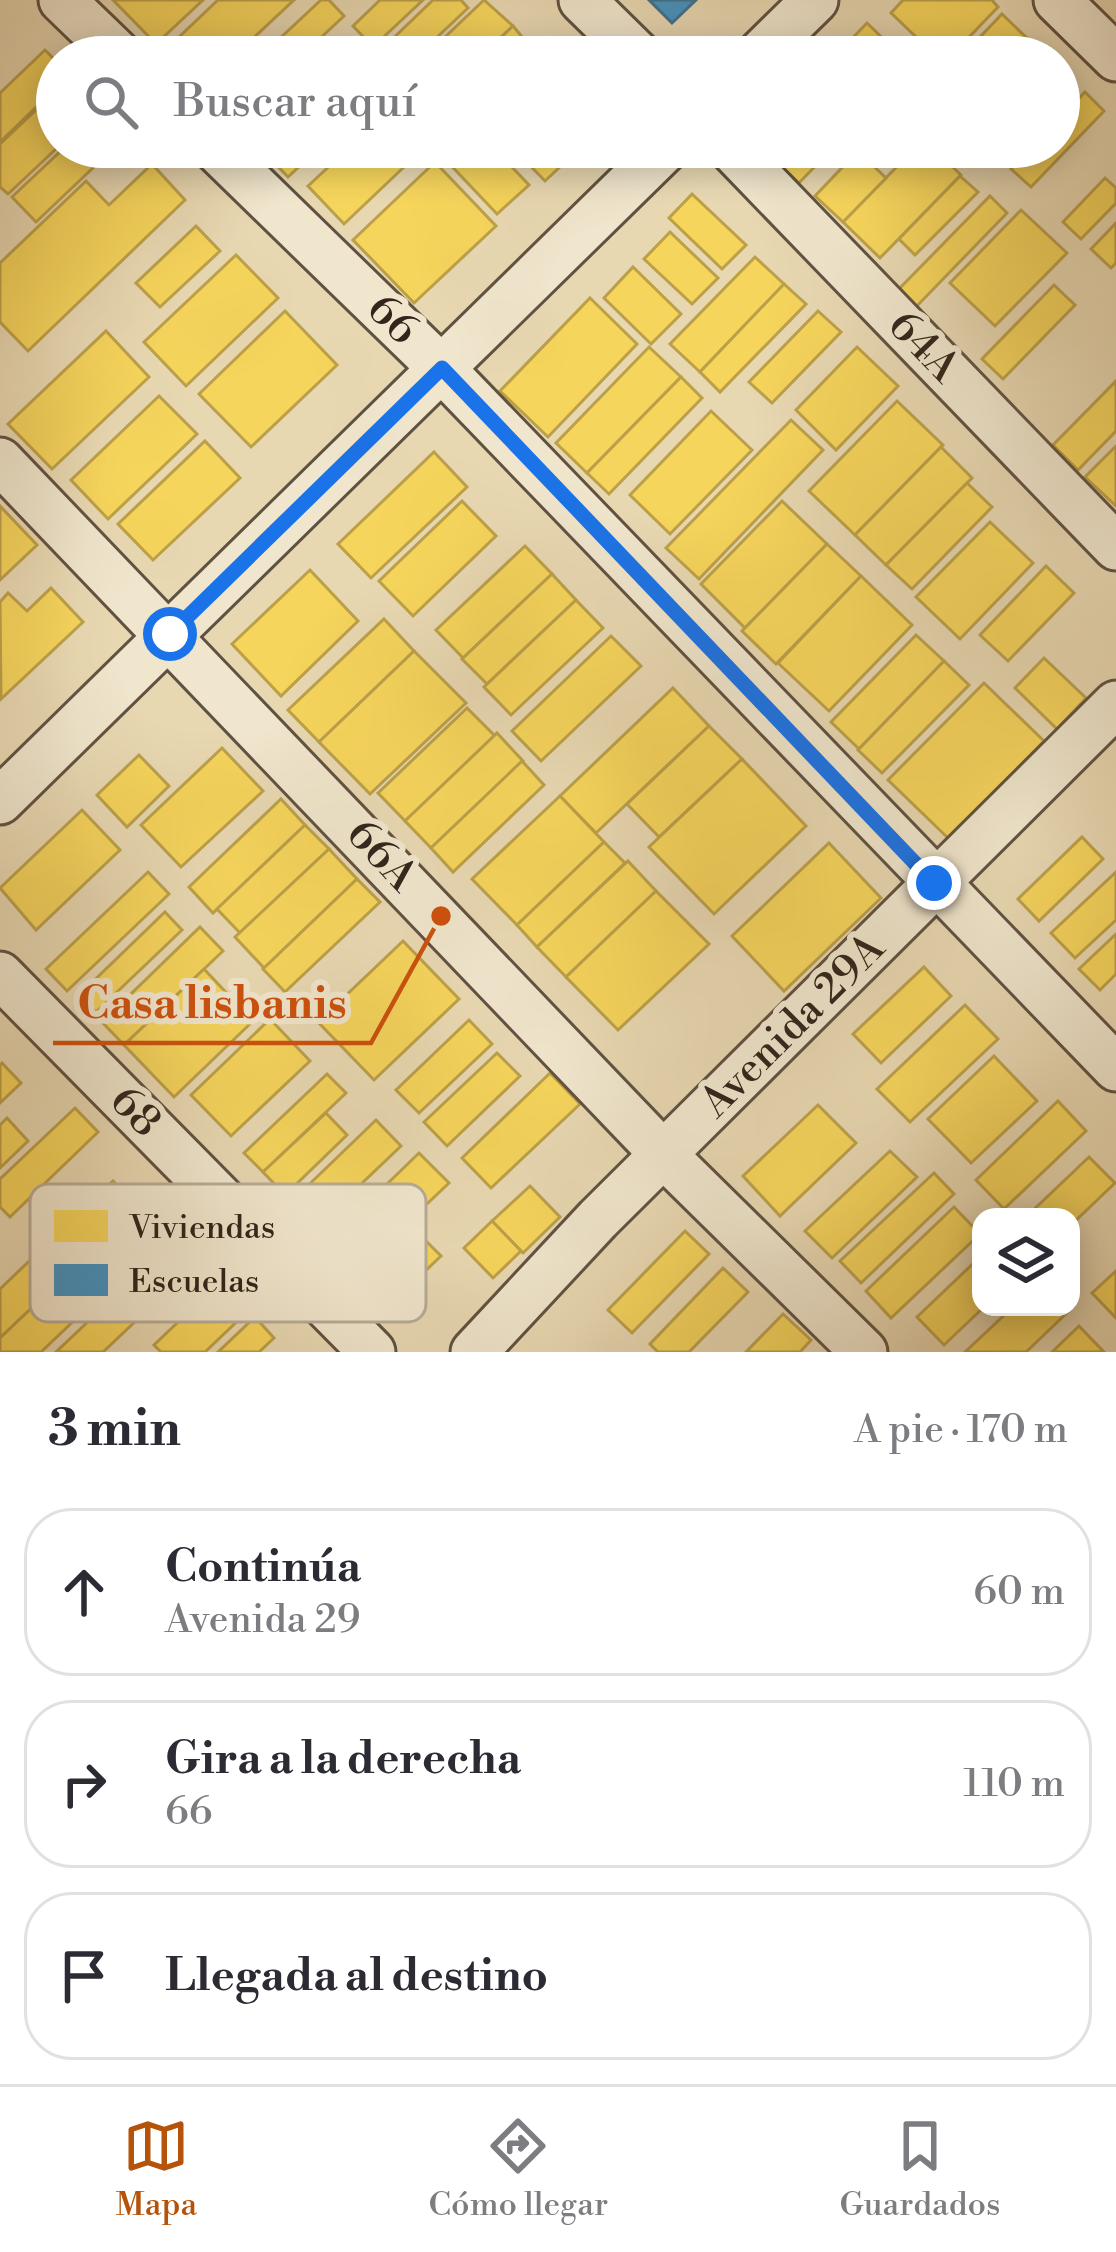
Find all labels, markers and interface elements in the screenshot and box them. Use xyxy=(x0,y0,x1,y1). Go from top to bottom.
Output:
search box xyxy=(36,36,1080,168)
icon: search xyxy=(78,69,144,135)
text: Buscar aquí xyxy=(174,74,416,131)
street label: 66 xyxy=(355,283,429,357)
street label: 64A xyxy=(876,300,971,395)
route start xyxy=(143,607,197,661)
street label: 66A xyxy=(334,809,428,904)
route end xyxy=(907,856,961,910)
street label: Avenida 29A xyxy=(689,922,897,1130)
callout: Casa lisbanis xyxy=(53,962,371,1043)
text: Casa lisbanis xyxy=(77,976,347,1033)
street label: 68 xyxy=(98,1075,172,1149)
legend xyxy=(30,1184,426,1322)
text: Viviendas xyxy=(128,1208,275,1249)
map controls xyxy=(972,1208,1080,1316)
button: layers xyxy=(972,1208,1080,1316)
text: Escuelas xyxy=(129,1262,259,1303)
text: 3 min xyxy=(48,1398,181,1462)
text: A pie · 170 m xyxy=(854,1406,1068,1455)
text: Continúa xyxy=(165,1539,361,1596)
icon: ahead xyxy=(51,1559,117,1625)
text: 60 m xyxy=(973,1568,1065,1617)
text: Avenida 29 xyxy=(165,1596,360,1645)
text: Gira a la derecha xyxy=(165,1731,521,1788)
icon: right xyxy=(51,1751,117,1817)
text: 110 m xyxy=(963,1760,1065,1809)
text: 66 xyxy=(165,1788,212,1837)
icon: arrive xyxy=(51,1943,117,2009)
text: Llegada al destino xyxy=(165,1948,548,2005)
tab: Mapa xyxy=(116,2113,197,2226)
tab: Cómo llegar xyxy=(428,2113,608,2226)
tab: Guardados xyxy=(839,2113,1000,2226)

